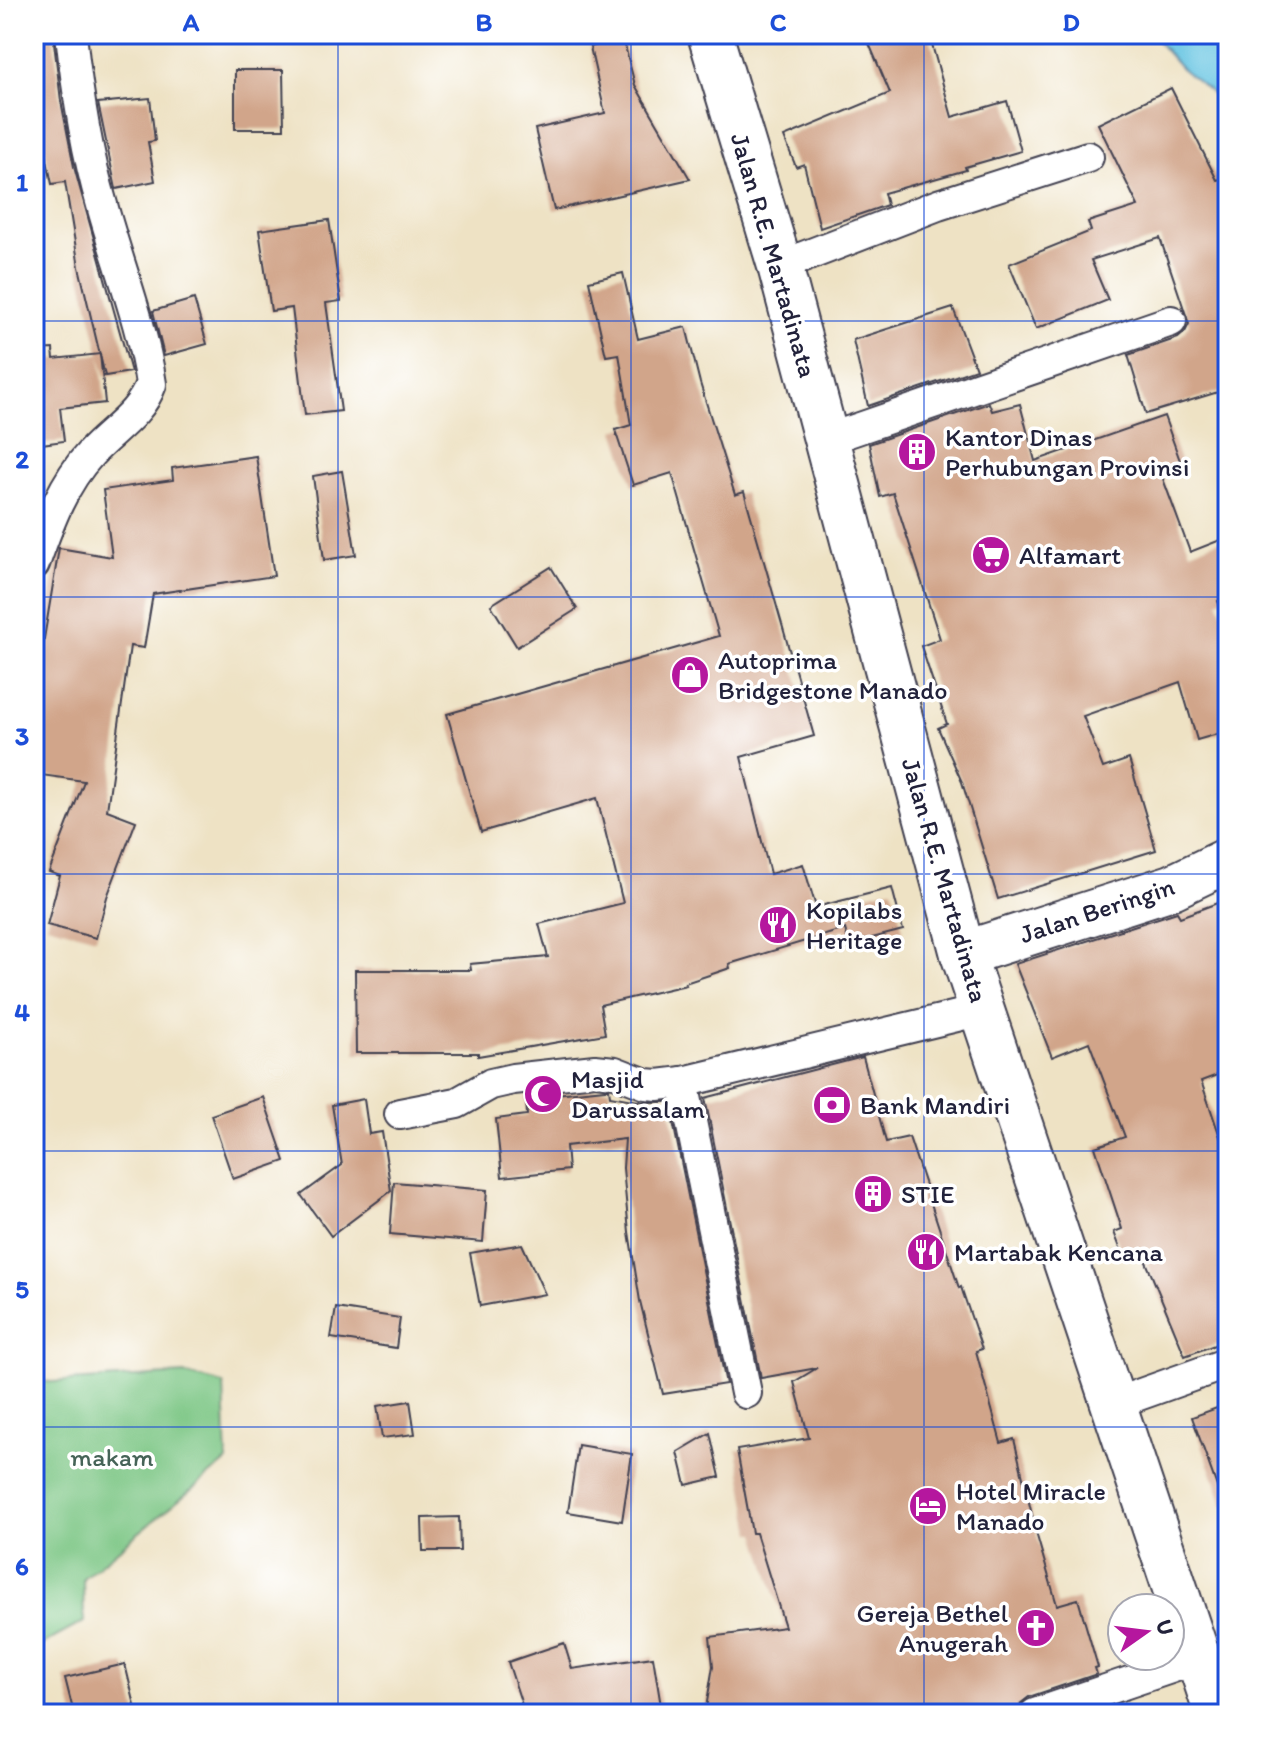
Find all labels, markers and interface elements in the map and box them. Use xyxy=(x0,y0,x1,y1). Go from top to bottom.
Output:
text: A xyxy=(182,6,200,38)
text: B xyxy=(476,6,493,38)
text: C xyxy=(770,6,787,38)
text: D xyxy=(1062,6,1080,38)
street label: Jalan R.E. Martadinata xyxy=(724,129,824,381)
text: 1 xyxy=(16,166,28,198)
place label: Kantor Dinas Perhubungan Provinsi xyxy=(945,421,1189,483)
building icon: Kantor Dinas Perhubungan Provinsi xyxy=(896,431,938,473)
text: 2 xyxy=(15,443,29,475)
supermarket icon: Alfamart xyxy=(970,534,1012,576)
place label: Alfamart xyxy=(1019,539,1121,571)
place label: Autoprima Bridgestone Manado xyxy=(718,644,948,706)
shop icon: Autoprima Bridgestone Manado xyxy=(669,654,711,696)
text: 3 xyxy=(15,720,29,752)
street label: Jalan R.E. Martadinata xyxy=(895,754,995,1006)
street label: Jalan Beringin xyxy=(1016,870,1179,950)
place label: Kopilabs Heritage xyxy=(806,894,902,956)
restaurant icon: Kopilabs Heritage xyxy=(757,904,799,946)
text: 4 xyxy=(14,996,30,1028)
place label: Masjid Darussalam xyxy=(571,1063,705,1125)
mosque icon: Masjid Darussalam xyxy=(522,1073,564,1115)
bank icon: Bank Mandiri xyxy=(811,1084,853,1126)
place label: Bank Mandiri xyxy=(860,1089,1010,1121)
building icon: STIE xyxy=(852,1173,894,1215)
place label: STIE xyxy=(901,1178,954,1210)
restaurant icon: Martabak Kencana xyxy=(905,1231,947,1273)
place label: Martabak Kencana xyxy=(954,1236,1164,1268)
text: 5 xyxy=(15,1273,29,1305)
park label: makam xyxy=(70,1441,154,1473)
place label: Hotel Miracle Manado xyxy=(956,1475,1106,1537)
hotel icon: Hotel Miracle Manado xyxy=(907,1485,949,1527)
text: 6 xyxy=(15,1550,29,1582)
north arrow xyxy=(1106,1592,1186,1672)
place label: Gereja Bethel Anugerah xyxy=(857,1597,1008,1659)
church icon: Gereja Bethel Anugerah xyxy=(1015,1607,1057,1649)
text: U xyxy=(1150,1617,1180,1638)

